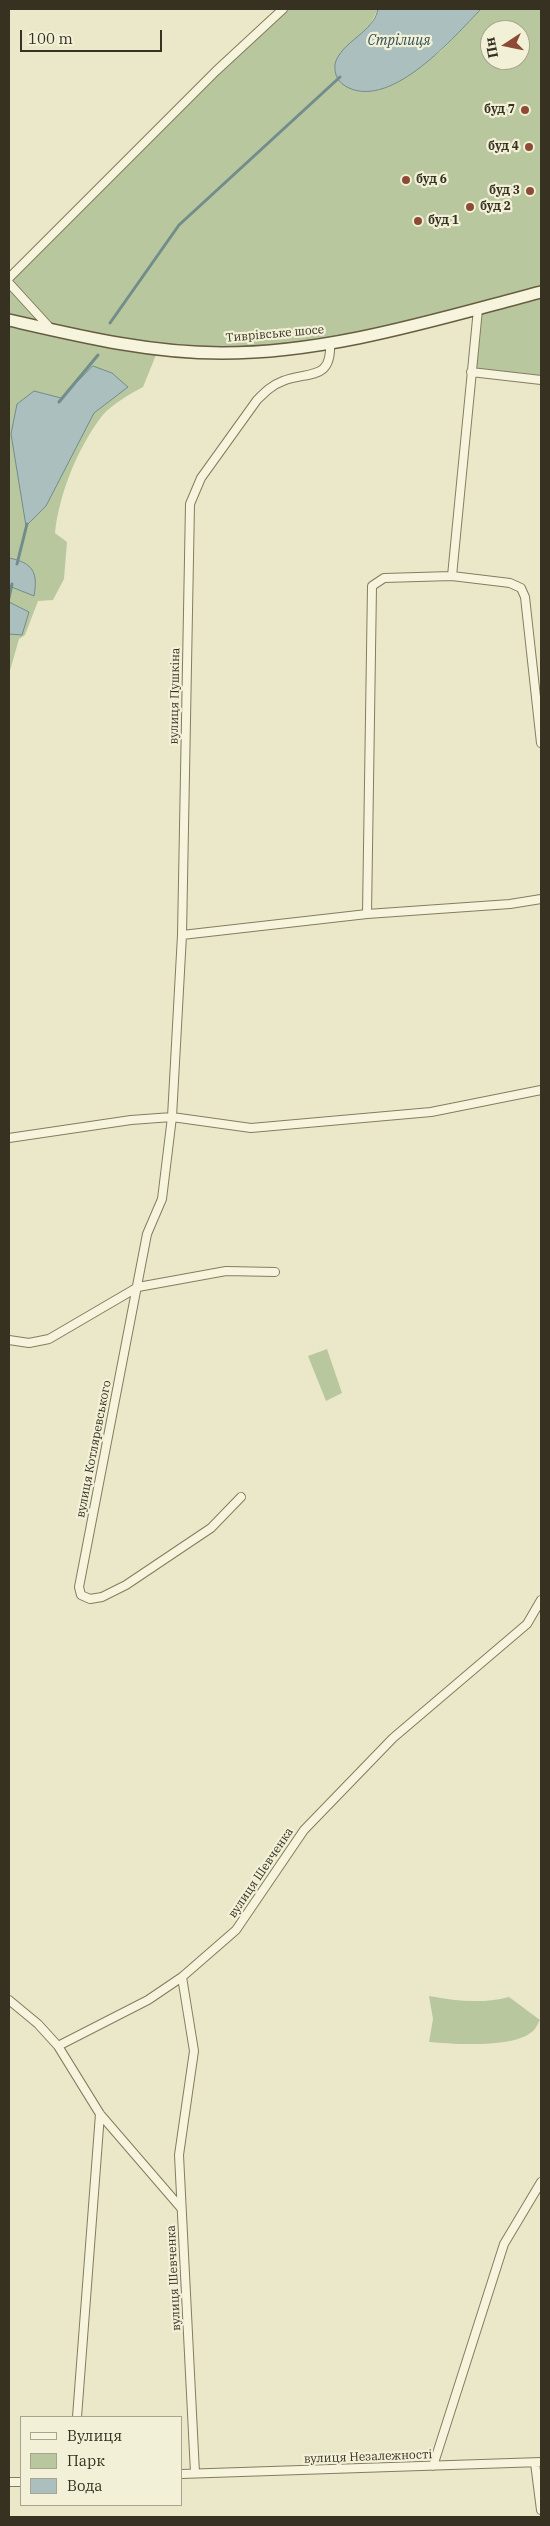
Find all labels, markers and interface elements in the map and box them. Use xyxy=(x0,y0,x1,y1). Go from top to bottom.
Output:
scale bar xyxy=(22,20,165,52)
north arrow xyxy=(480,20,530,70)
text: 100 m xyxy=(28,29,73,48)
water label: Стрілиця xyxy=(368,33,430,49)
text: Пн xyxy=(480,36,502,60)
place label: буд 7 xyxy=(484,103,515,117)
marker: буд 7 xyxy=(519,104,531,116)
place label: буд 4 xyxy=(488,140,519,154)
marker: буд 4 xyxy=(523,141,535,153)
place label: буд 6 xyxy=(416,173,447,187)
marker: буд 6 xyxy=(400,174,412,186)
place label: буд 3 xyxy=(489,184,520,198)
marker: буд 3 xyxy=(524,185,536,197)
place label: буд 2 xyxy=(480,200,511,214)
marker: буд 2 xyxy=(464,201,476,213)
place label: буд 1 xyxy=(428,214,459,228)
marker: буд 1 xyxy=(412,215,424,227)
street label: Тиврівське шосе xyxy=(225,323,325,345)
street label: вулиця Пушкіна xyxy=(167,647,183,745)
street label: вулиця Котляревського xyxy=(74,1379,114,1519)
street label: вулиця Шевченка xyxy=(225,1825,297,1921)
street label: вулиця Шевченка xyxy=(164,2225,184,2331)
legend xyxy=(20,2416,182,2506)
text: Вулиця xyxy=(67,2426,122,2445)
street label: вулиця Незалежності xyxy=(304,2448,432,2466)
text: Парк xyxy=(67,2451,105,2470)
text: Вода xyxy=(67,2476,103,2495)

